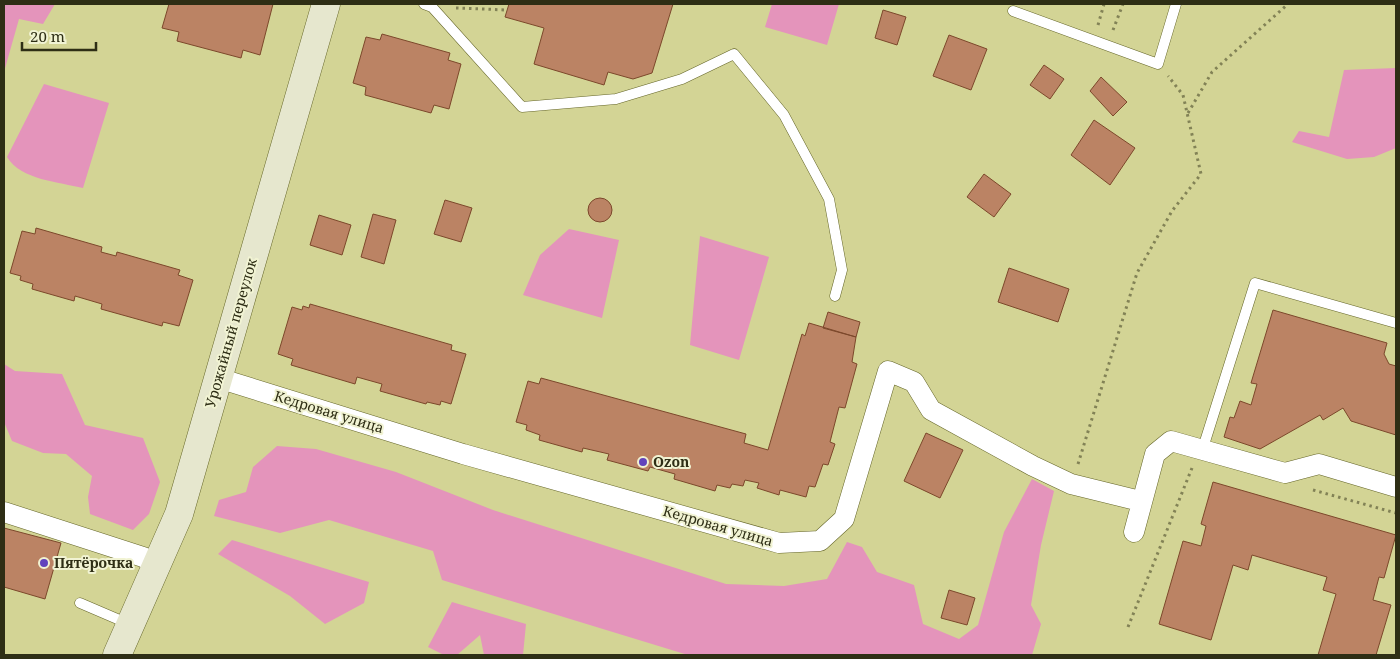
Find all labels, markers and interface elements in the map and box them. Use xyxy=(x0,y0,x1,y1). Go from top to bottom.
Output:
scale bar xyxy=(22,20,96,52)
text: 20 m xyxy=(30,26,65,46)
street label: Урожайный переулок xyxy=(200,255,261,410)
street label: Кедровая улица xyxy=(272,386,386,437)
place label: Ozon xyxy=(653,452,689,471)
marker: Ozon xyxy=(637,456,649,468)
street label: Кедровая улица xyxy=(661,501,775,550)
place label: Пятёрочка xyxy=(54,553,133,572)
marker: Пятёрочка xyxy=(38,557,50,569)

